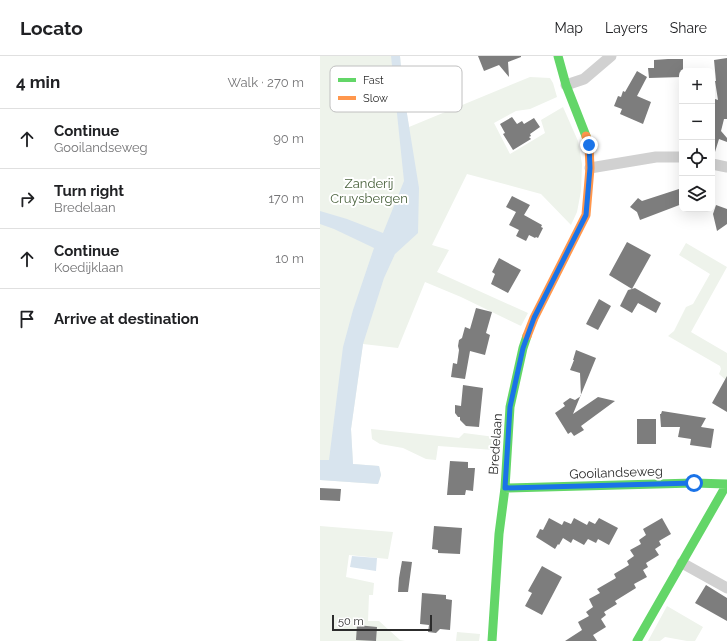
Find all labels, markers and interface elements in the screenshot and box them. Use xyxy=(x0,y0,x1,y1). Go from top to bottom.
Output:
text: Locato xyxy=(20,17,83,39)
text: Map xyxy=(555,20,583,36)
text: Layers xyxy=(605,20,648,36)
text: Share xyxy=(670,20,707,36)
legend xyxy=(330,66,462,112)
map controls xyxy=(679,68,715,212)
button: + xyxy=(679,68,715,104)
text: 4 min xyxy=(16,72,60,92)
text: Fast xyxy=(363,74,384,87)
text: Walk · 270 m xyxy=(228,75,304,90)
text: Slow xyxy=(363,92,388,105)
button: − xyxy=(679,104,715,140)
text: Continue xyxy=(54,122,119,140)
icon: ahead xyxy=(16,128,38,150)
text: 90 m xyxy=(273,131,304,146)
route end xyxy=(580,136,598,154)
text: Gooilandseweg xyxy=(54,140,148,155)
button: locate xyxy=(679,140,715,176)
park label: Zanderij Cruysbergen xyxy=(330,176,408,206)
button: layers xyxy=(679,176,715,212)
text: Turn right xyxy=(54,182,124,200)
icon: right xyxy=(16,188,38,210)
text: 170 m xyxy=(268,191,304,206)
text: Bredelaan xyxy=(54,200,116,215)
text: Continue xyxy=(54,242,119,260)
icon: ahead xyxy=(16,248,38,270)
text: 10 m xyxy=(275,251,304,266)
text: Koedijklaan xyxy=(54,260,123,275)
icon: arrive xyxy=(16,308,38,330)
text: Arrive at destination xyxy=(54,310,199,328)
street label: Bredelaan xyxy=(486,413,505,475)
street label: Gooilandseweg xyxy=(569,463,663,482)
route start xyxy=(685,474,703,492)
scale bar xyxy=(332,613,432,632)
text: 50 m xyxy=(338,615,364,628)

